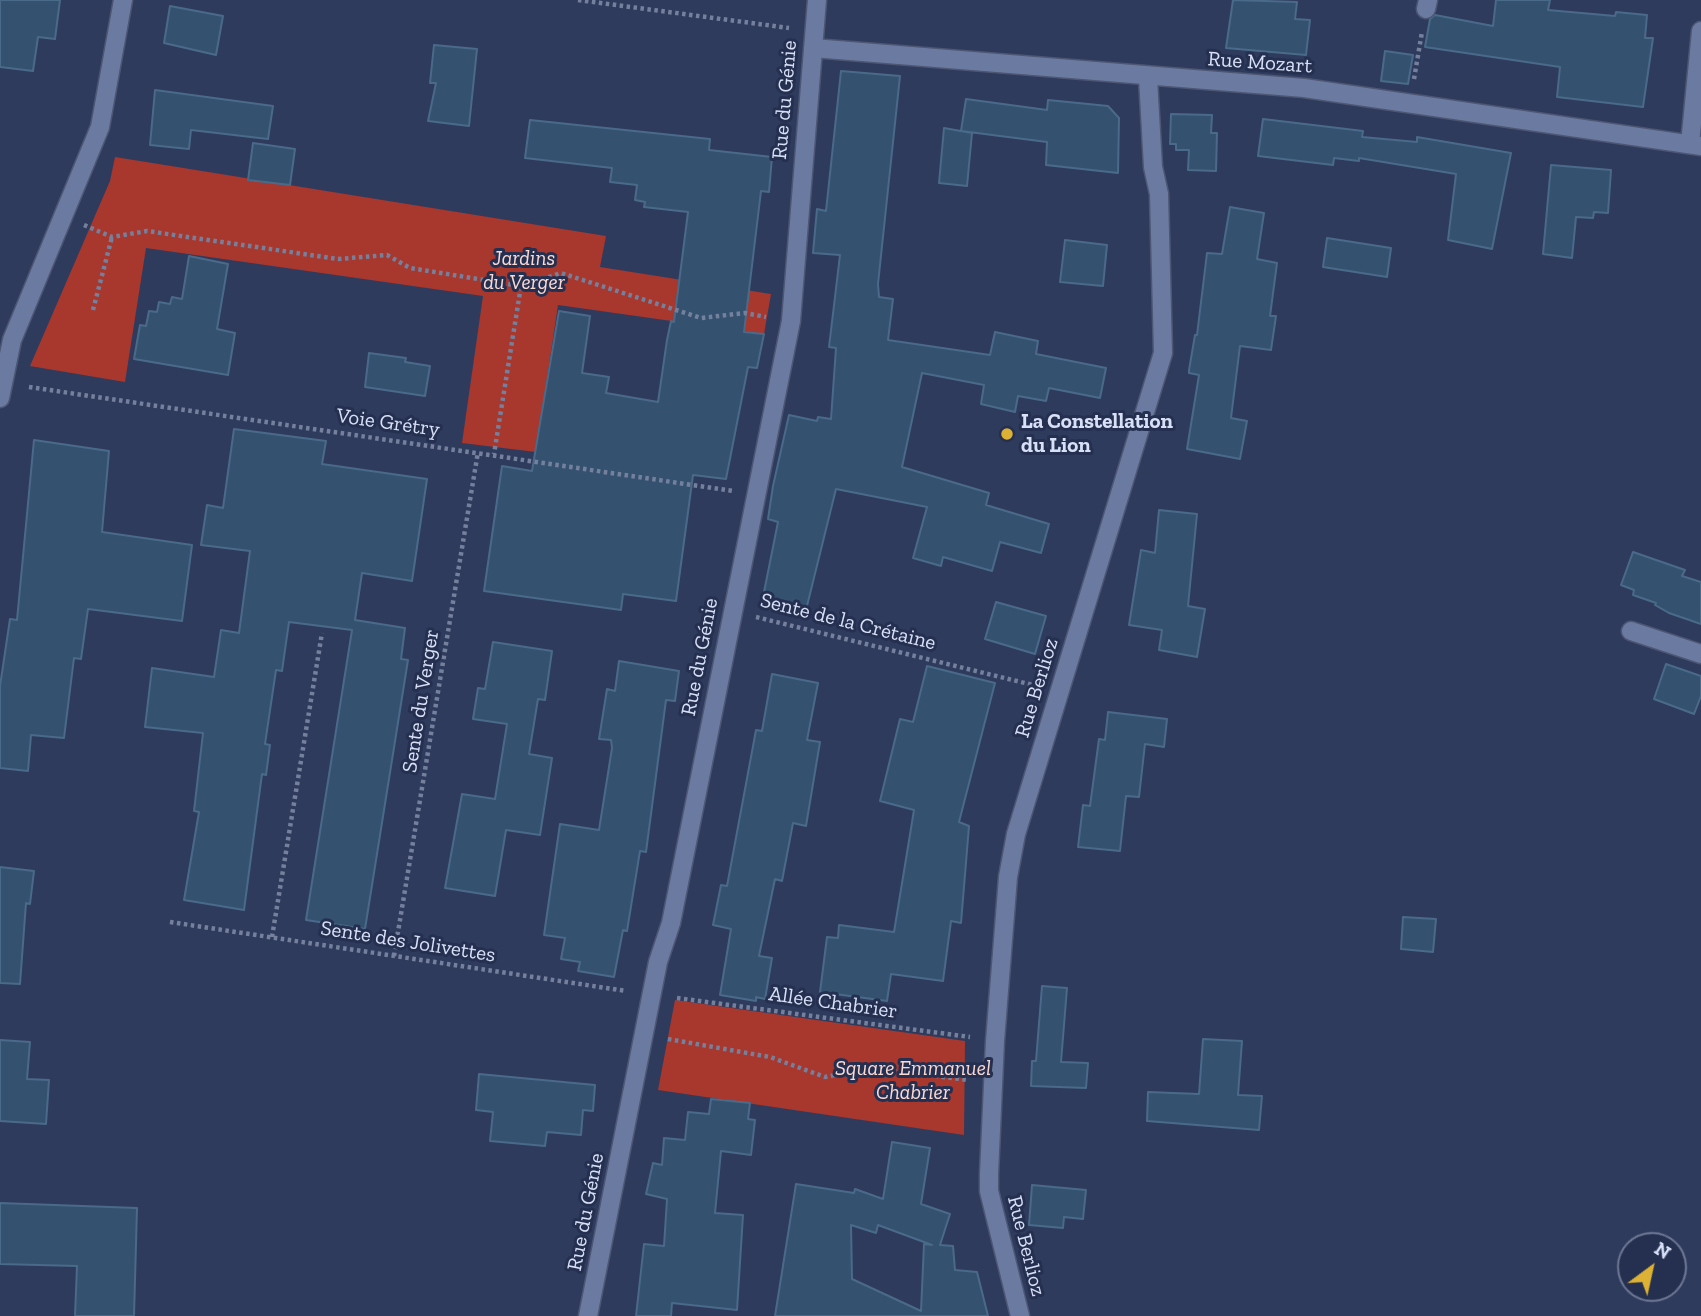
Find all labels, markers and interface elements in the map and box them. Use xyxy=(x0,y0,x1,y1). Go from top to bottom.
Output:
street label: Rue du Génie xyxy=(767,39,803,161)
street label: Rue Mozart xyxy=(1207,47,1313,79)
park label: Jardins du Verger xyxy=(483,246,565,296)
street label: Voie Grétry xyxy=(335,403,441,443)
place label: La Constellation du Lion xyxy=(1021,409,1173,459)
marker: La Constellation du Lion xyxy=(999,426,1015,442)
street label: Sente de la Crétaine xyxy=(758,588,938,656)
street label: Rue du Génie xyxy=(676,596,724,718)
street label: Sente du Verger xyxy=(397,628,445,774)
street label: Rue Berlioz xyxy=(1010,635,1064,741)
street label: Sente des Jolivettes xyxy=(319,916,497,968)
street label: Allée Chabrier xyxy=(767,982,899,1024)
park label: Square Emmanuel Chabrier xyxy=(835,1056,991,1106)
street label: Rue du Génie xyxy=(562,1151,610,1273)
street label: Rue Berlioz xyxy=(1001,1193,1051,1299)
north arrow xyxy=(1617,1232,1687,1302)
text: N xyxy=(1650,1237,1675,1264)

